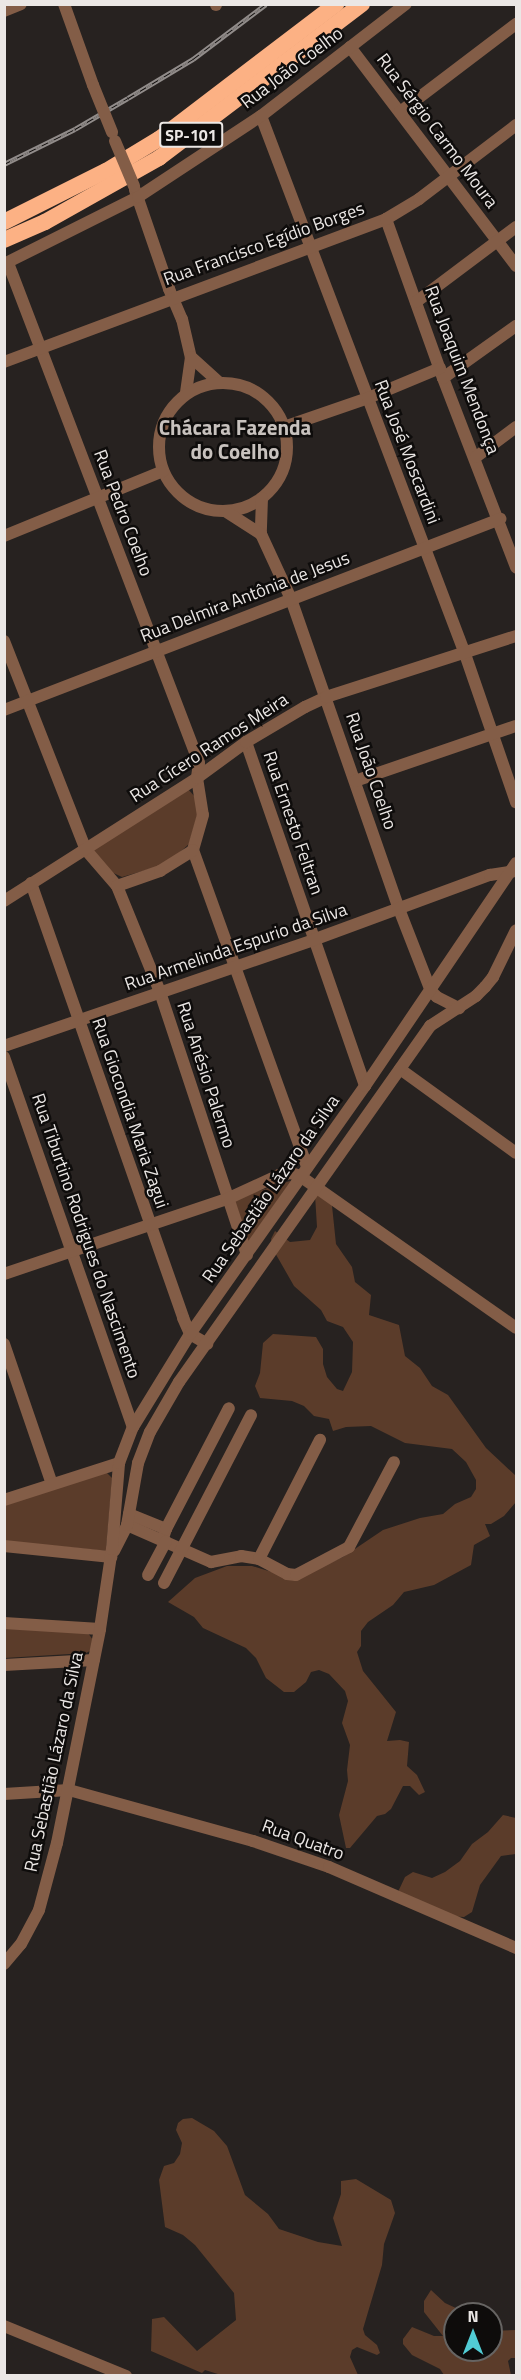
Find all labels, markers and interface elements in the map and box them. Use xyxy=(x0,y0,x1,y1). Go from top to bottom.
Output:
street label: Rua João Coelho xyxy=(237,23,347,113)
street label: Rua Sérgio Carmo Moura xyxy=(372,49,502,213)
road number: SP-101 xyxy=(158,122,224,148)
street label: Rua Francisco Egídio Borges xyxy=(161,198,367,290)
street label: Rua Joaquim Mendonça xyxy=(420,283,504,457)
street label: Rua José Moscardini xyxy=(370,377,444,527)
district label: Chácara Fazenda do Coelho xyxy=(159,414,311,464)
street label: Rua Pedro Coelho xyxy=(89,447,157,579)
street label: Rua Delmira Antônia de Jesus xyxy=(137,547,353,647)
street label: Rua Cícero Ramos Meira xyxy=(126,689,292,807)
street label: Rua João Coelho xyxy=(341,710,401,832)
street label: Rua Ernesto Feltran xyxy=(258,748,328,898)
street label: Rua Armelinda Espurio da Silva xyxy=(122,899,350,995)
street label: Rua Anésio Palermo xyxy=(172,999,240,1151)
street label: Rua Giocondia Maria Zagui xyxy=(87,1015,173,1211)
street label: Rua Tiburtino Rodrigues do Nascimento xyxy=(27,1091,145,1381)
street label: Rua Sebastião Lázaro da Silva xyxy=(198,1091,344,1287)
street label: Rua Sebastião Lázaro da Silva xyxy=(20,1650,88,1874)
street label: Rua Quatro xyxy=(259,1815,347,1865)
north arrow xyxy=(443,2302,503,2362)
text: N xyxy=(467,2304,479,2328)

